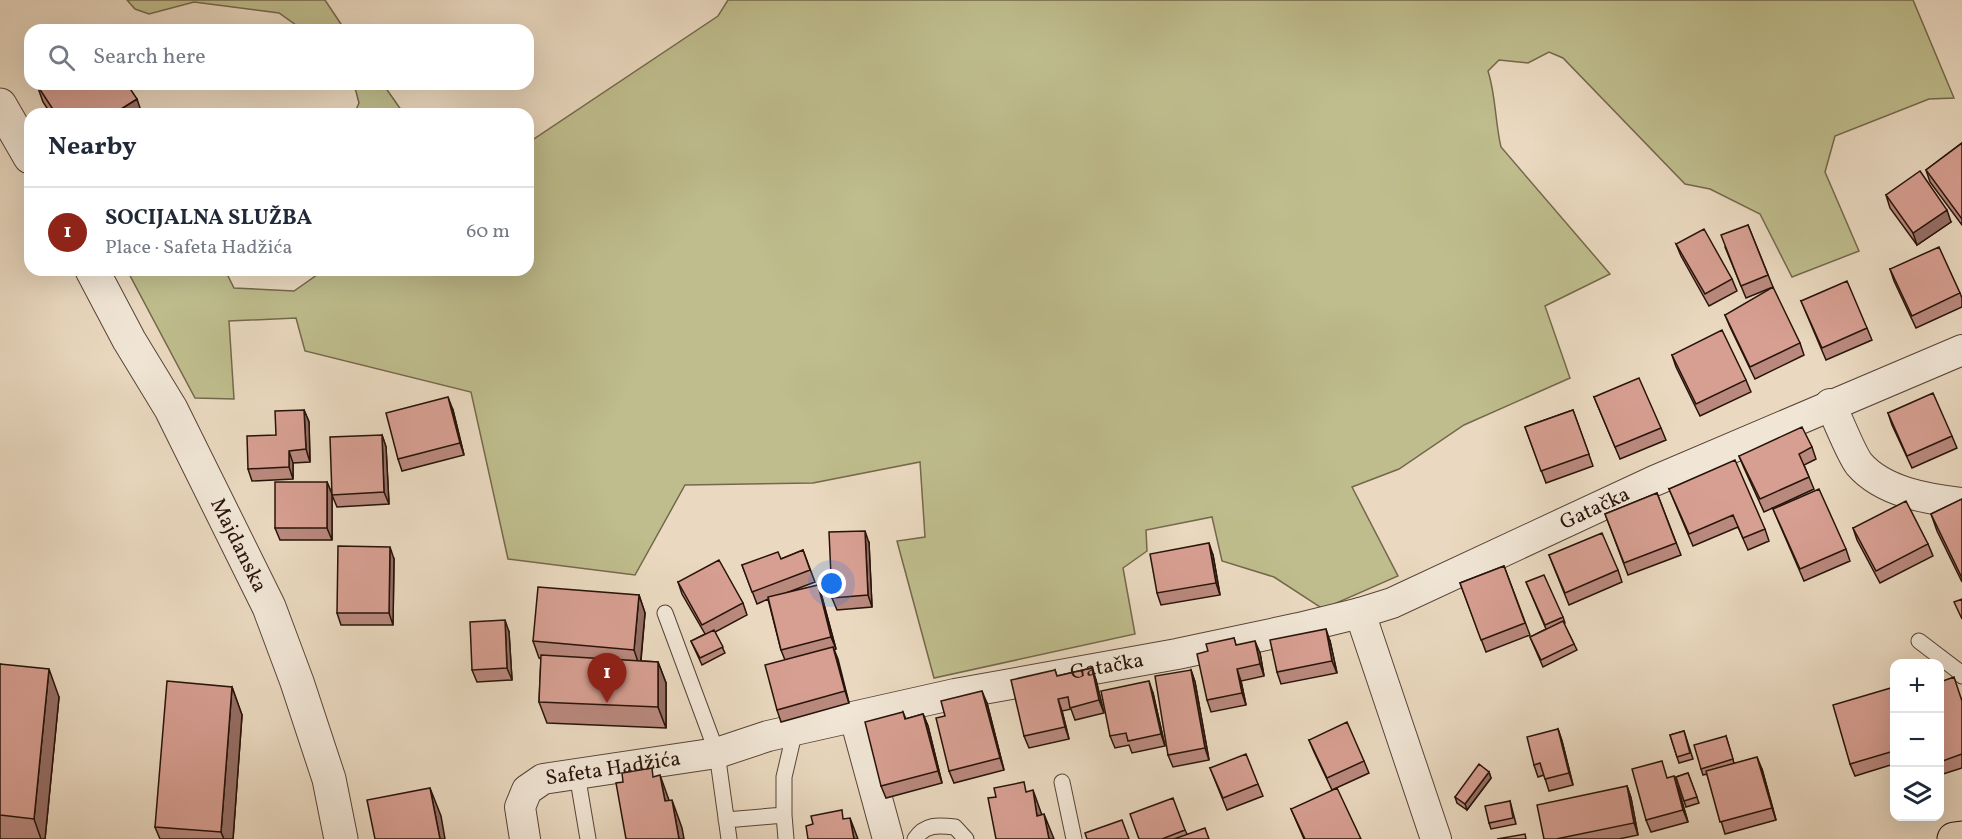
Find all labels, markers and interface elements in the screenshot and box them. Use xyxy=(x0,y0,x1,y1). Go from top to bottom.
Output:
search box xyxy=(24,24,534,90)
icon: search xyxy=(45,41,78,74)
text: Search here xyxy=(93,42,206,73)
text: Nearby xyxy=(48,129,137,165)
text: SOCIJALNA SLUŽBA xyxy=(105,203,312,234)
text: 1 xyxy=(63,218,72,246)
text: 60 m xyxy=(466,218,510,246)
text: Place · Safeta Hadžića xyxy=(105,234,292,262)
street label: Gatačka xyxy=(1555,480,1635,537)
street label: Majdanska xyxy=(203,493,274,597)
your location xyxy=(817,569,846,598)
street label: Gatačka xyxy=(1068,646,1146,687)
pin: 1 xyxy=(588,654,626,703)
map controls xyxy=(1890,659,1944,821)
button: + xyxy=(1890,659,1944,713)
button: − xyxy=(1890,713,1944,767)
street label: Safeta Hadžića xyxy=(544,744,682,793)
button: layers xyxy=(1890,767,1944,821)

